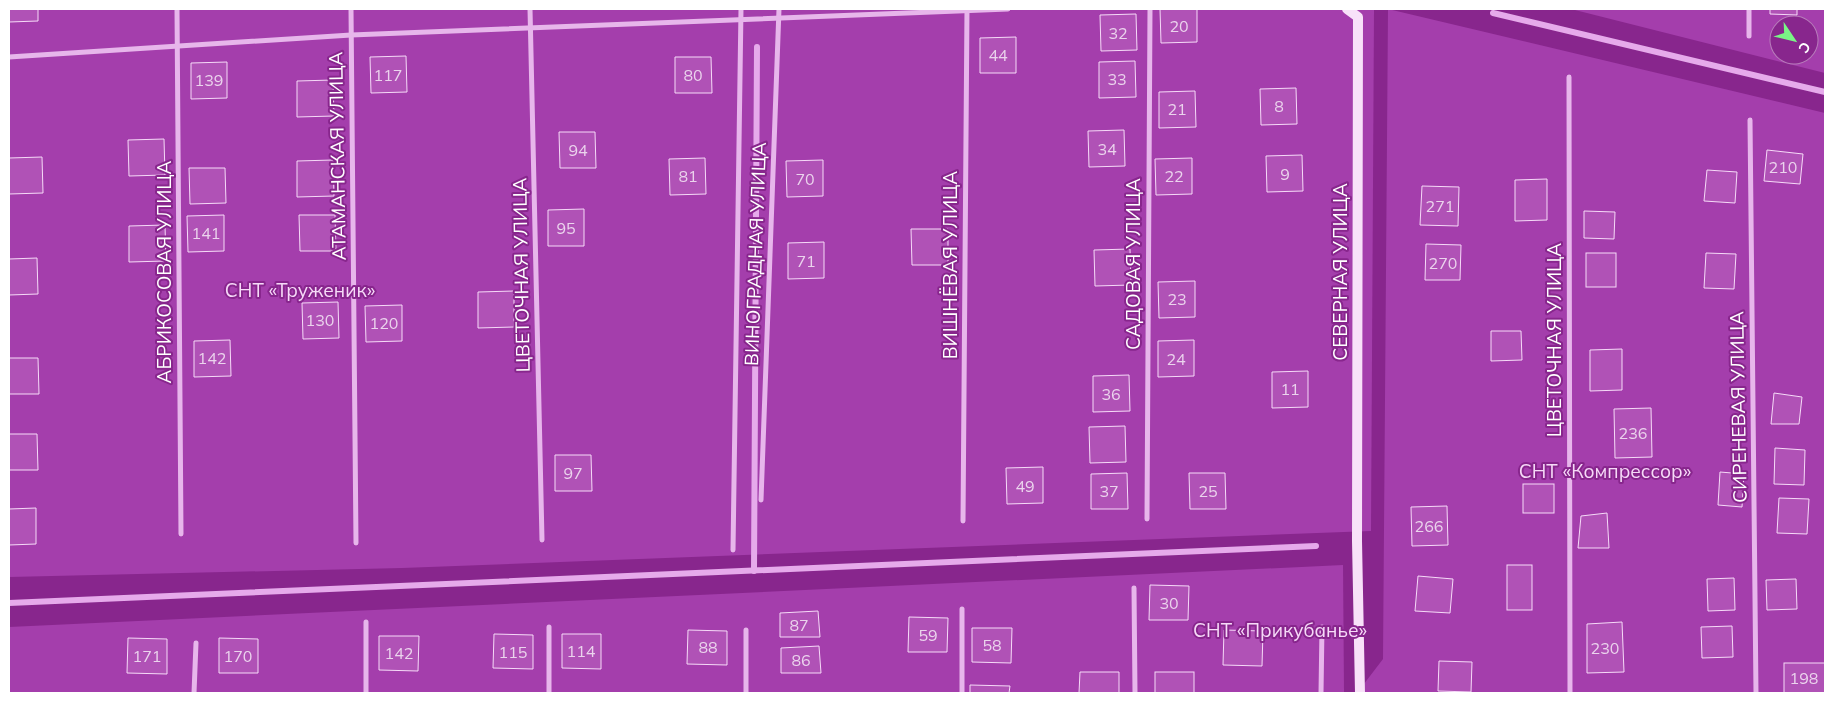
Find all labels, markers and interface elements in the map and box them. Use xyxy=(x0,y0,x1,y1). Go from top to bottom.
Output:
north arrow xyxy=(1769,15,1819,65)
house number: 20 xyxy=(1169,16,1189,36)
house number: 32 xyxy=(1108,23,1128,43)
text: С xyxy=(1795,38,1815,57)
house number: 44 xyxy=(988,45,1008,65)
street label: АТАМАНСКАЯ УЛИЦА xyxy=(323,51,351,261)
house number: 117 xyxy=(374,65,402,85)
house number: 80 xyxy=(683,65,703,85)
house number: 33 xyxy=(1107,69,1127,89)
house number: 139 xyxy=(195,70,223,90)
house number: 8 xyxy=(1274,96,1284,116)
house number: 21 xyxy=(1167,99,1187,119)
house number: 34 xyxy=(1097,139,1117,159)
house number: 94 xyxy=(568,140,588,160)
street label: ВИНОГРАДНАЯ УЛИЦА xyxy=(739,142,771,366)
house number: 210 xyxy=(1769,157,1797,177)
street label: АБРИКОСОВАЯ УЛИЦА xyxy=(152,160,176,384)
house number: 9 xyxy=(1280,164,1290,184)
house number: 81 xyxy=(678,166,698,186)
house number: 22 xyxy=(1164,166,1184,186)
house number: 70 xyxy=(795,169,815,189)
street label: ВИШНЁВАЯ УЛИЦА xyxy=(938,171,962,359)
street label: ЦВЕТОЧНАЯ УЛИЦА xyxy=(507,177,535,373)
street label: САДОВАЯ УЛИЦА xyxy=(1121,178,1145,350)
street label: СЕВЕРНАЯ УЛИЦА xyxy=(1328,183,1352,361)
house number: 271 xyxy=(1426,196,1454,216)
house number: 95 xyxy=(556,218,576,238)
house number: 141 xyxy=(192,223,220,243)
street label: ЦВЕТОЧНАЯ УЛИЦА xyxy=(1542,243,1566,437)
house number: 71 xyxy=(796,251,816,271)
house number: 270 xyxy=(1429,253,1457,273)
park label: СНТ «Труженик» xyxy=(225,278,375,302)
house number: 23 xyxy=(1167,289,1187,309)
house number: 130 xyxy=(306,310,334,330)
street label: СИРЕНЕВАЯ УЛИЦА xyxy=(1724,311,1752,503)
house number: 120 xyxy=(370,313,398,333)
house number: 142 xyxy=(198,348,226,368)
house number: 24 xyxy=(1166,349,1186,369)
house number: 11 xyxy=(1280,379,1300,399)
house number: 36 xyxy=(1101,384,1121,404)
house number: 236 xyxy=(1619,423,1647,443)
park label: СНТ «Компрессор» xyxy=(1519,459,1691,483)
house number: 97 xyxy=(563,463,583,483)
house number: 49 xyxy=(1015,476,1035,496)
house number: 37 xyxy=(1099,481,1119,501)
house number: 25 xyxy=(1198,481,1218,501)
house number: 266 xyxy=(1415,516,1443,536)
house number: 30 xyxy=(1159,593,1179,613)
house number: 87 xyxy=(789,615,809,635)
park label: СНТ «Прикубанье» xyxy=(1193,618,1367,642)
house number: 59 xyxy=(918,625,938,645)
house number: 58 xyxy=(982,635,1002,655)
house number: 88 xyxy=(698,637,718,657)
house number: 230 xyxy=(1591,638,1619,658)
house number: 114 xyxy=(567,641,596,661)
house number: 115 xyxy=(499,642,527,662)
house number: 142 xyxy=(385,643,413,663)
house number: 171 xyxy=(133,646,161,666)
house number: 170 xyxy=(224,646,252,666)
house number: 86 xyxy=(791,650,811,670)
house number: 198 xyxy=(1790,668,1818,688)

